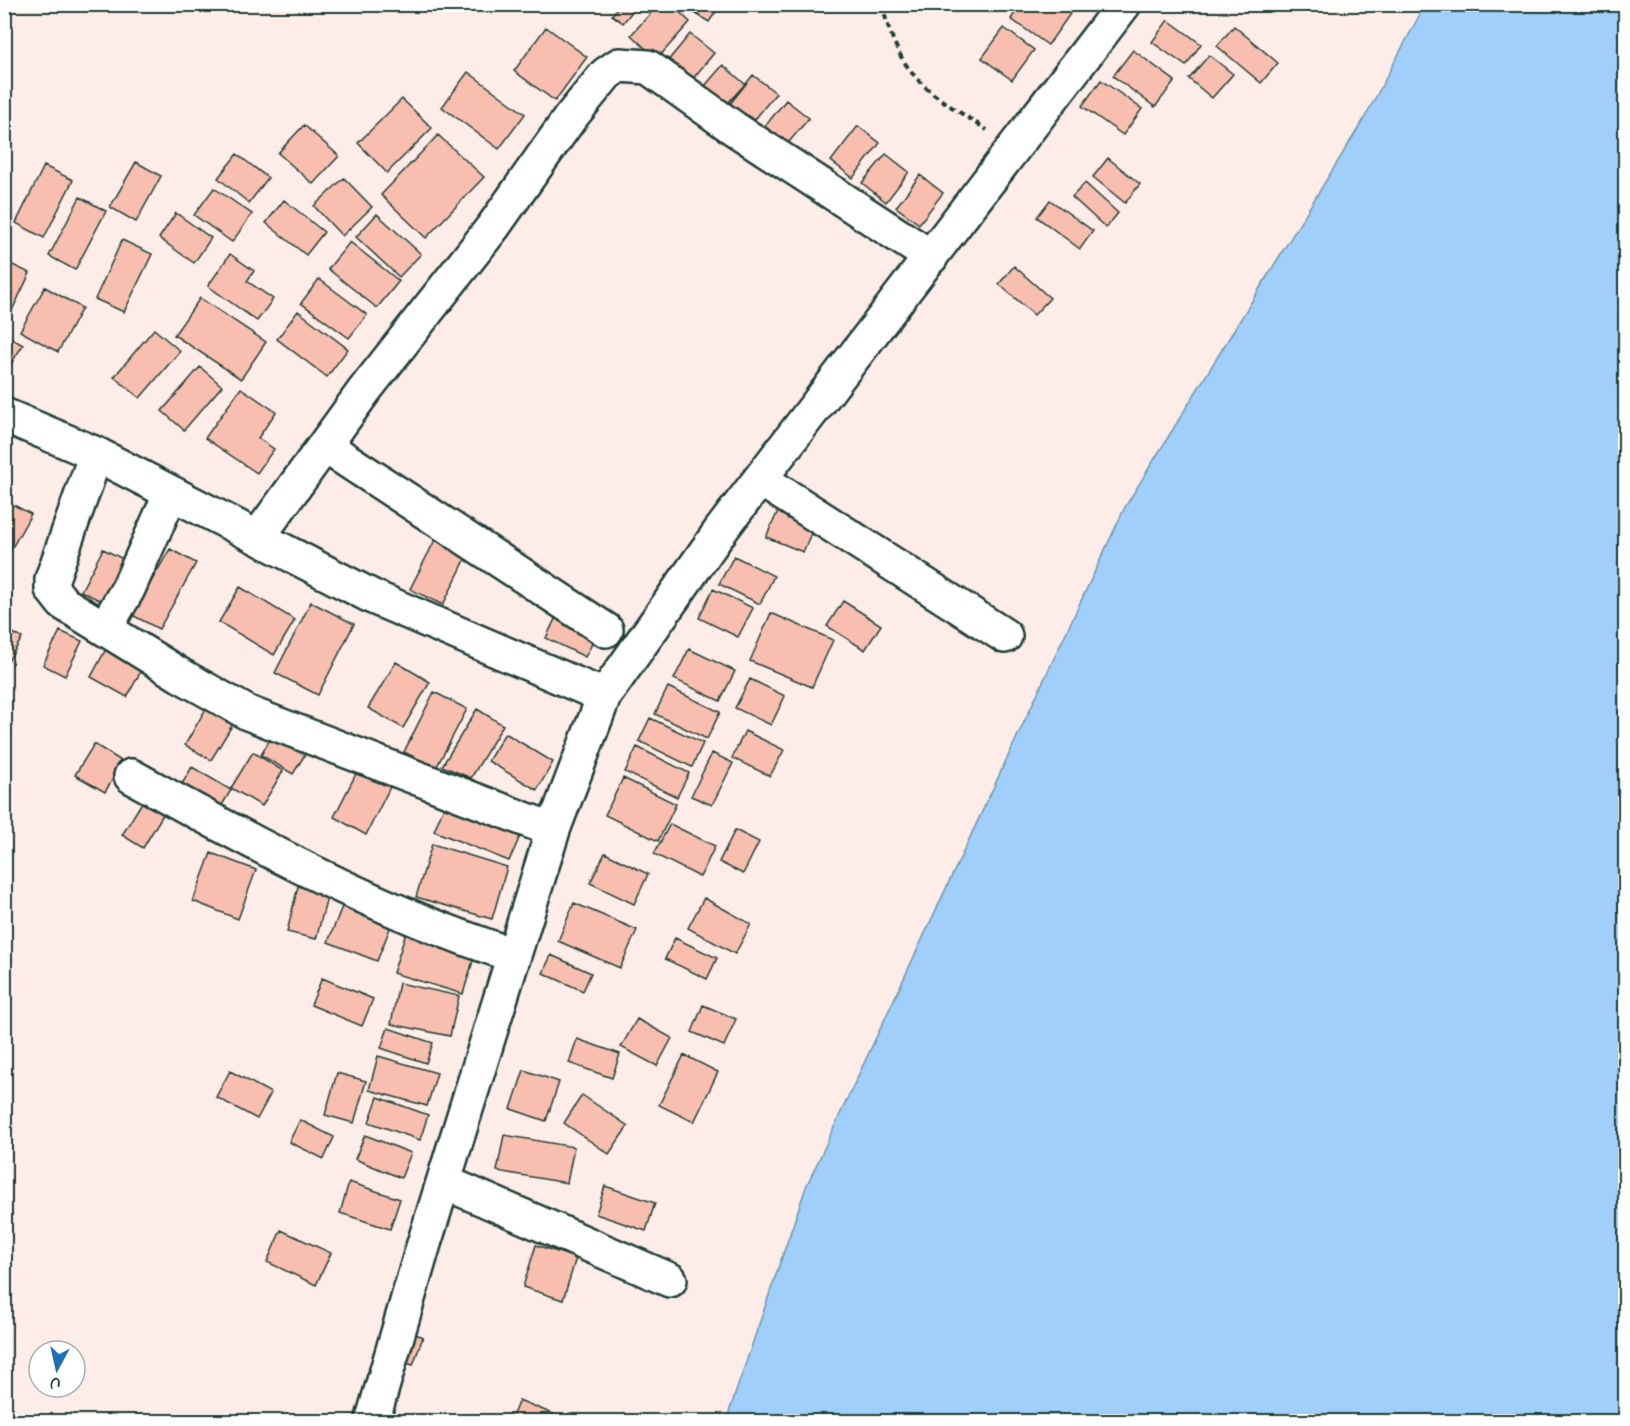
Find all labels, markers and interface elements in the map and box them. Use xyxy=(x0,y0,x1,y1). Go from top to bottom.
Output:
north arrow xyxy=(27,1339,87,1399)
text: U xyxy=(49,1371,62,1393)

